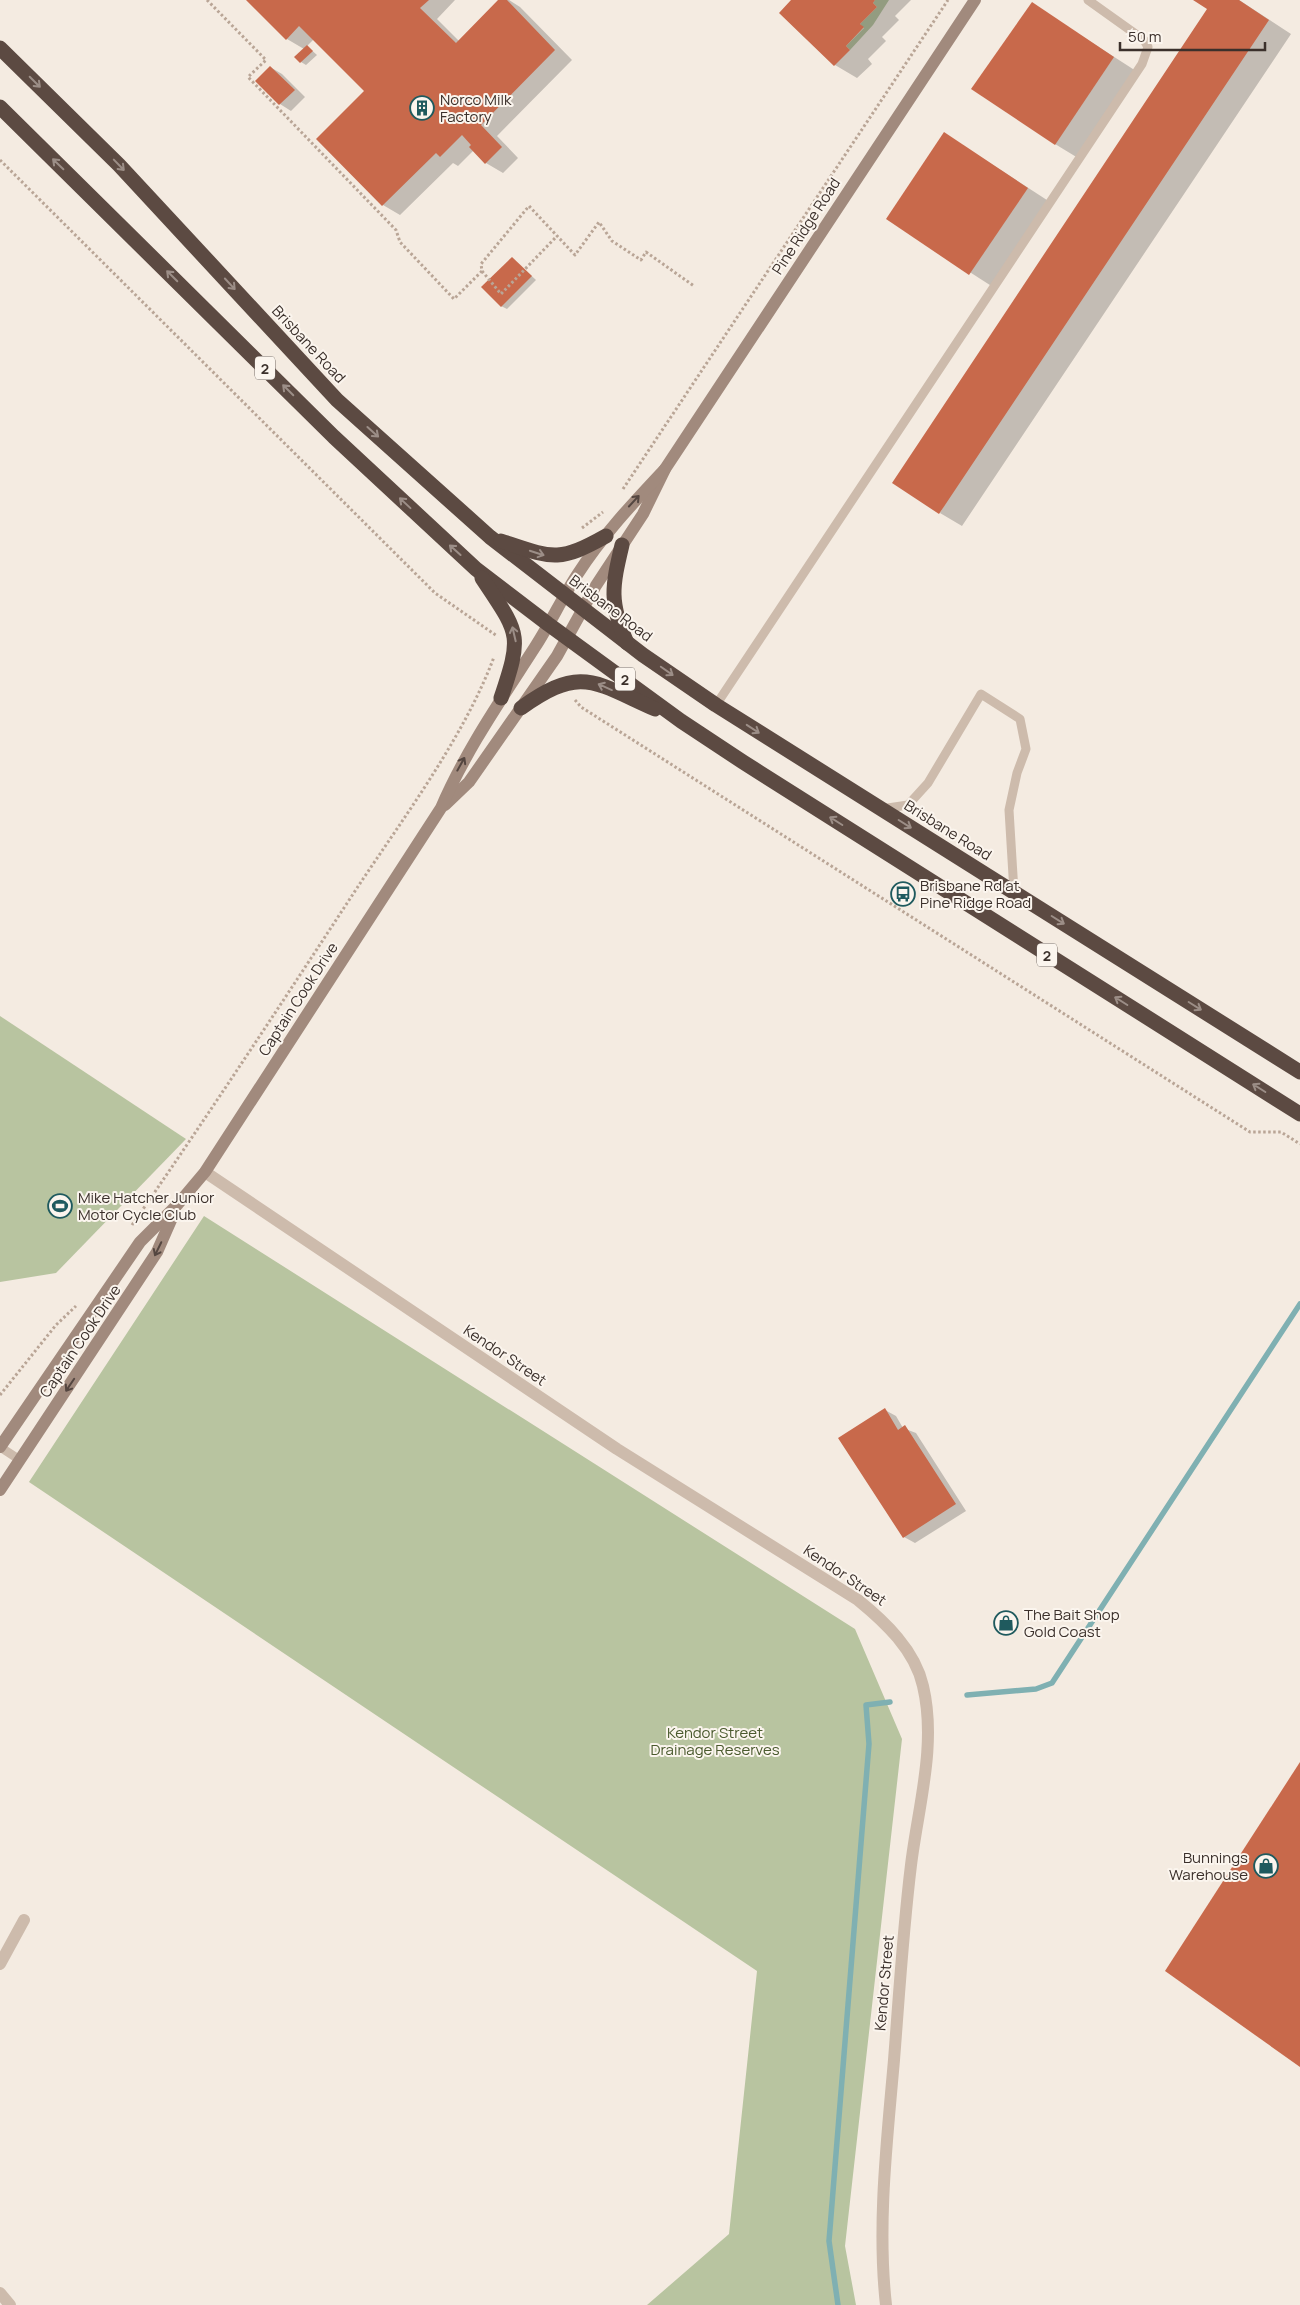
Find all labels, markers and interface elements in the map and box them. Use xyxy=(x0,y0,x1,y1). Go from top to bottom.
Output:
scale bar xyxy=(1120,20,1265,52)
text: 50 m xyxy=(1128,26,1162,47)
one-way arrow xyxy=(28,76,41,88)
place label: Norco Milk Factory xyxy=(440,89,512,127)
building icon: Norco Milk Factory xyxy=(409,95,435,121)
one-way arrow xyxy=(52,158,64,170)
one-way arrow xyxy=(113,159,125,172)
street label: Pine Ridge Road xyxy=(767,174,845,278)
one-way arrow xyxy=(166,270,179,282)
one-way arrow xyxy=(224,278,236,291)
street label: Brisbane Road xyxy=(267,300,351,388)
road number: 2 xyxy=(255,356,275,379)
one-way arrow xyxy=(282,385,294,397)
one-way arrow xyxy=(367,426,380,438)
one-way arrow xyxy=(628,495,640,508)
one-way arrow xyxy=(398,497,411,509)
one-way arrow xyxy=(449,544,462,556)
one-way arrow xyxy=(528,549,544,558)
street label: Brisbane Road xyxy=(565,570,657,646)
one-way arrow xyxy=(509,627,518,643)
one-way arrow xyxy=(659,666,673,676)
road number: 2 xyxy=(615,668,635,691)
one-way arrow xyxy=(598,681,613,691)
one-way arrow xyxy=(745,724,759,734)
one-way arrow xyxy=(457,757,466,772)
street label: Brisbane Road xyxy=(900,795,996,865)
one-way arrow xyxy=(829,816,843,826)
one-way arrow xyxy=(898,820,912,830)
place label: Brisbane Rd at Pine Ridge Road xyxy=(920,875,1031,913)
bus stop icon: Brisbane Rd at Pine Ridge Road xyxy=(890,881,916,907)
one-way arrow xyxy=(1050,915,1064,925)
street label: Captain Cook Drive xyxy=(253,938,343,1060)
road number: 2 xyxy=(1037,944,1057,966)
one-way arrow xyxy=(1114,996,1128,1007)
one-way arrow xyxy=(1188,1002,1202,1012)
one-way arrow xyxy=(1252,1082,1266,1092)
place label: Mike Hatcher Junior Motor Cycle Club xyxy=(78,1187,215,1225)
sports icon: Mike Hatcher Junior Motor Cycle Club xyxy=(47,1193,73,1219)
one-way arrow xyxy=(153,1241,162,1256)
street label: Captain Cook Drive xyxy=(34,1280,126,1401)
street label: Kendor Street xyxy=(459,1319,551,1391)
one-way arrow xyxy=(65,1378,75,1392)
street label: Kendor Street xyxy=(799,1539,891,1611)
place label: The Bait Shop Gold Coast xyxy=(1024,1604,1120,1642)
shop icon: The Bait Shop Gold Coast xyxy=(993,1610,1019,1636)
park label: Kendor Street Drainage Reserves xyxy=(650,1722,780,1760)
place label: Bunnings Warehouse xyxy=(1169,1847,1248,1885)
shop icon: Bunnings Warehouse xyxy=(1253,1853,1279,1879)
street label: Kendor Street xyxy=(869,1934,899,2032)

